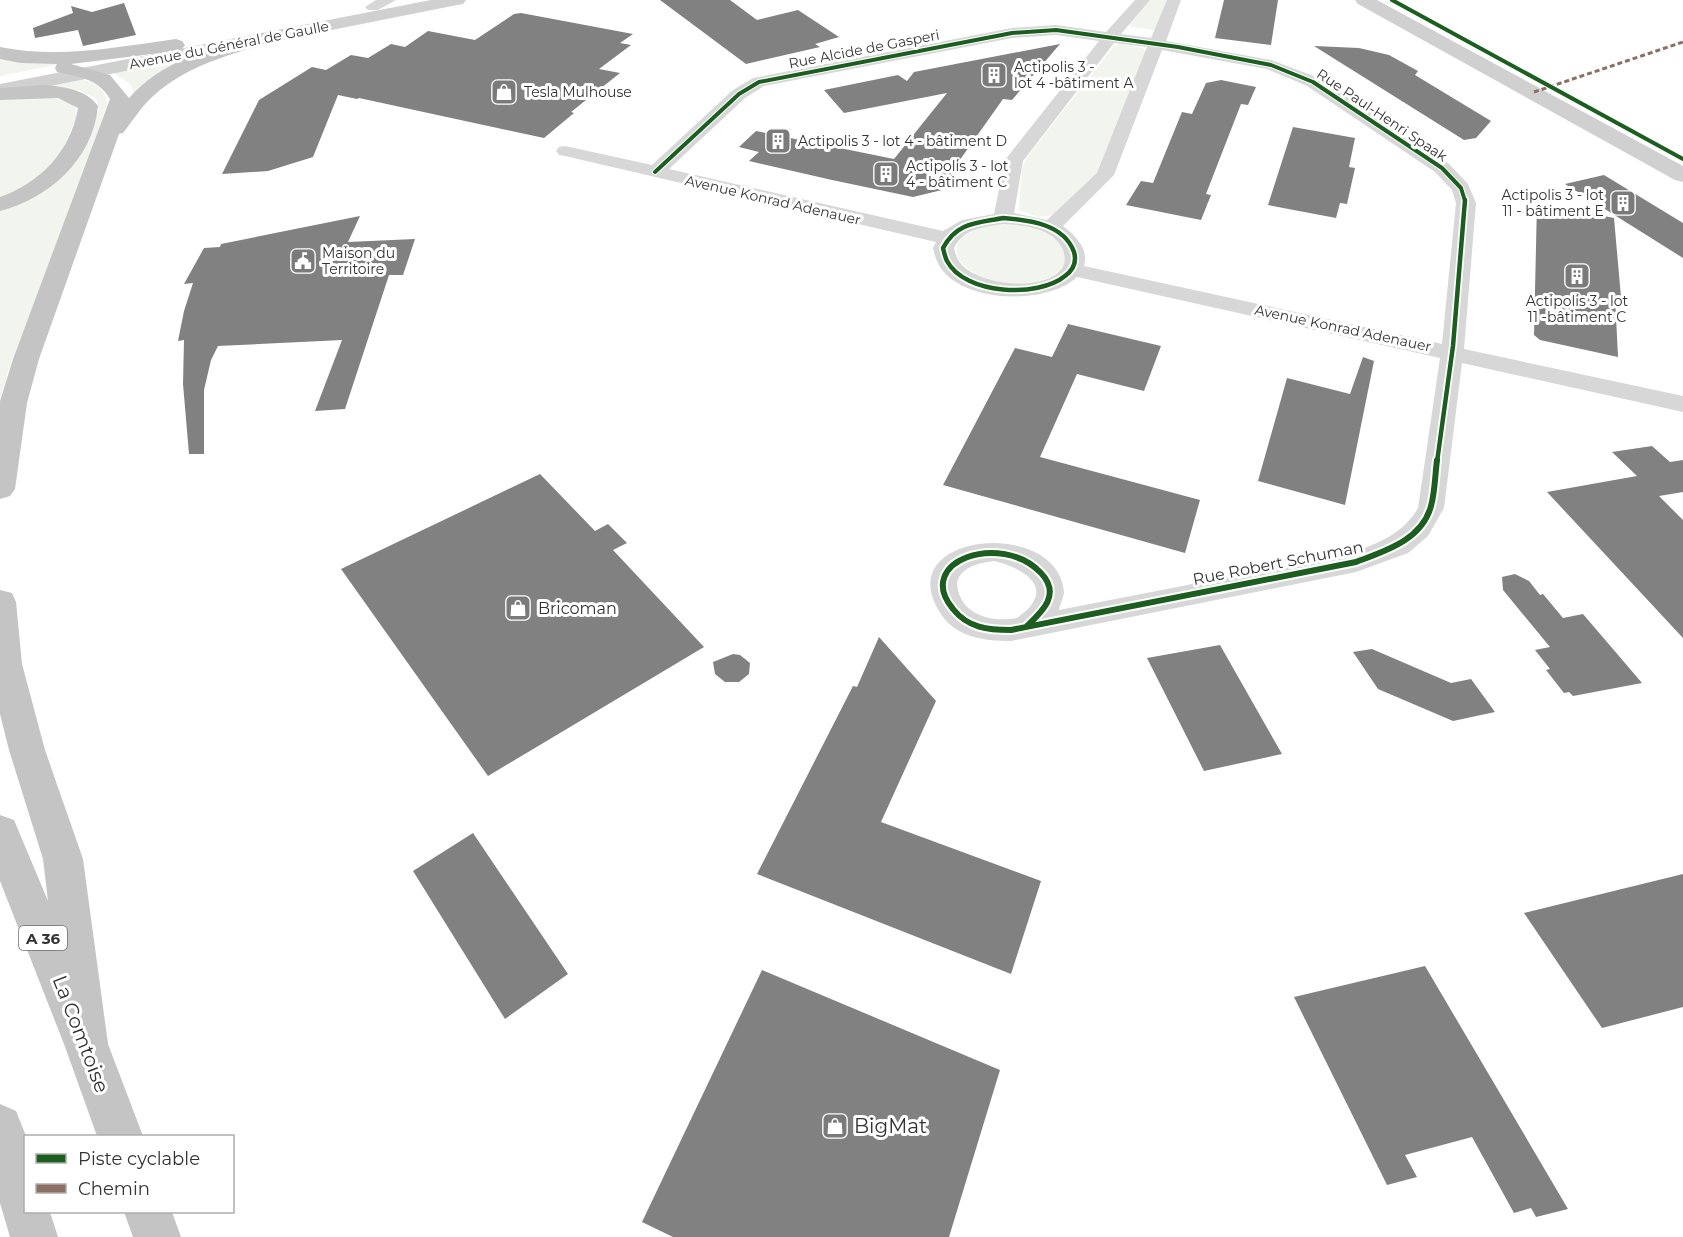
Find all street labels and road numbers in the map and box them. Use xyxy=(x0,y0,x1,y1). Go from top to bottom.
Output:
street label: Avenue du Général de Gaulle xyxy=(128,17,330,73)
street label: Rue Alcide de Gasperi xyxy=(787,26,941,72)
street label: Rue Paul-Henri Spaak xyxy=(1313,65,1451,166)
street label: Avenue Konrad Adenauer xyxy=(683,171,863,229)
street label: Avenue Konrad Adenauer xyxy=(1253,300,1433,356)
street label: Rue Robert Schuman xyxy=(1191,537,1365,589)
road number: A 36 xyxy=(19,926,67,950)
street label: La Comtoise xyxy=(48,972,114,1096)

